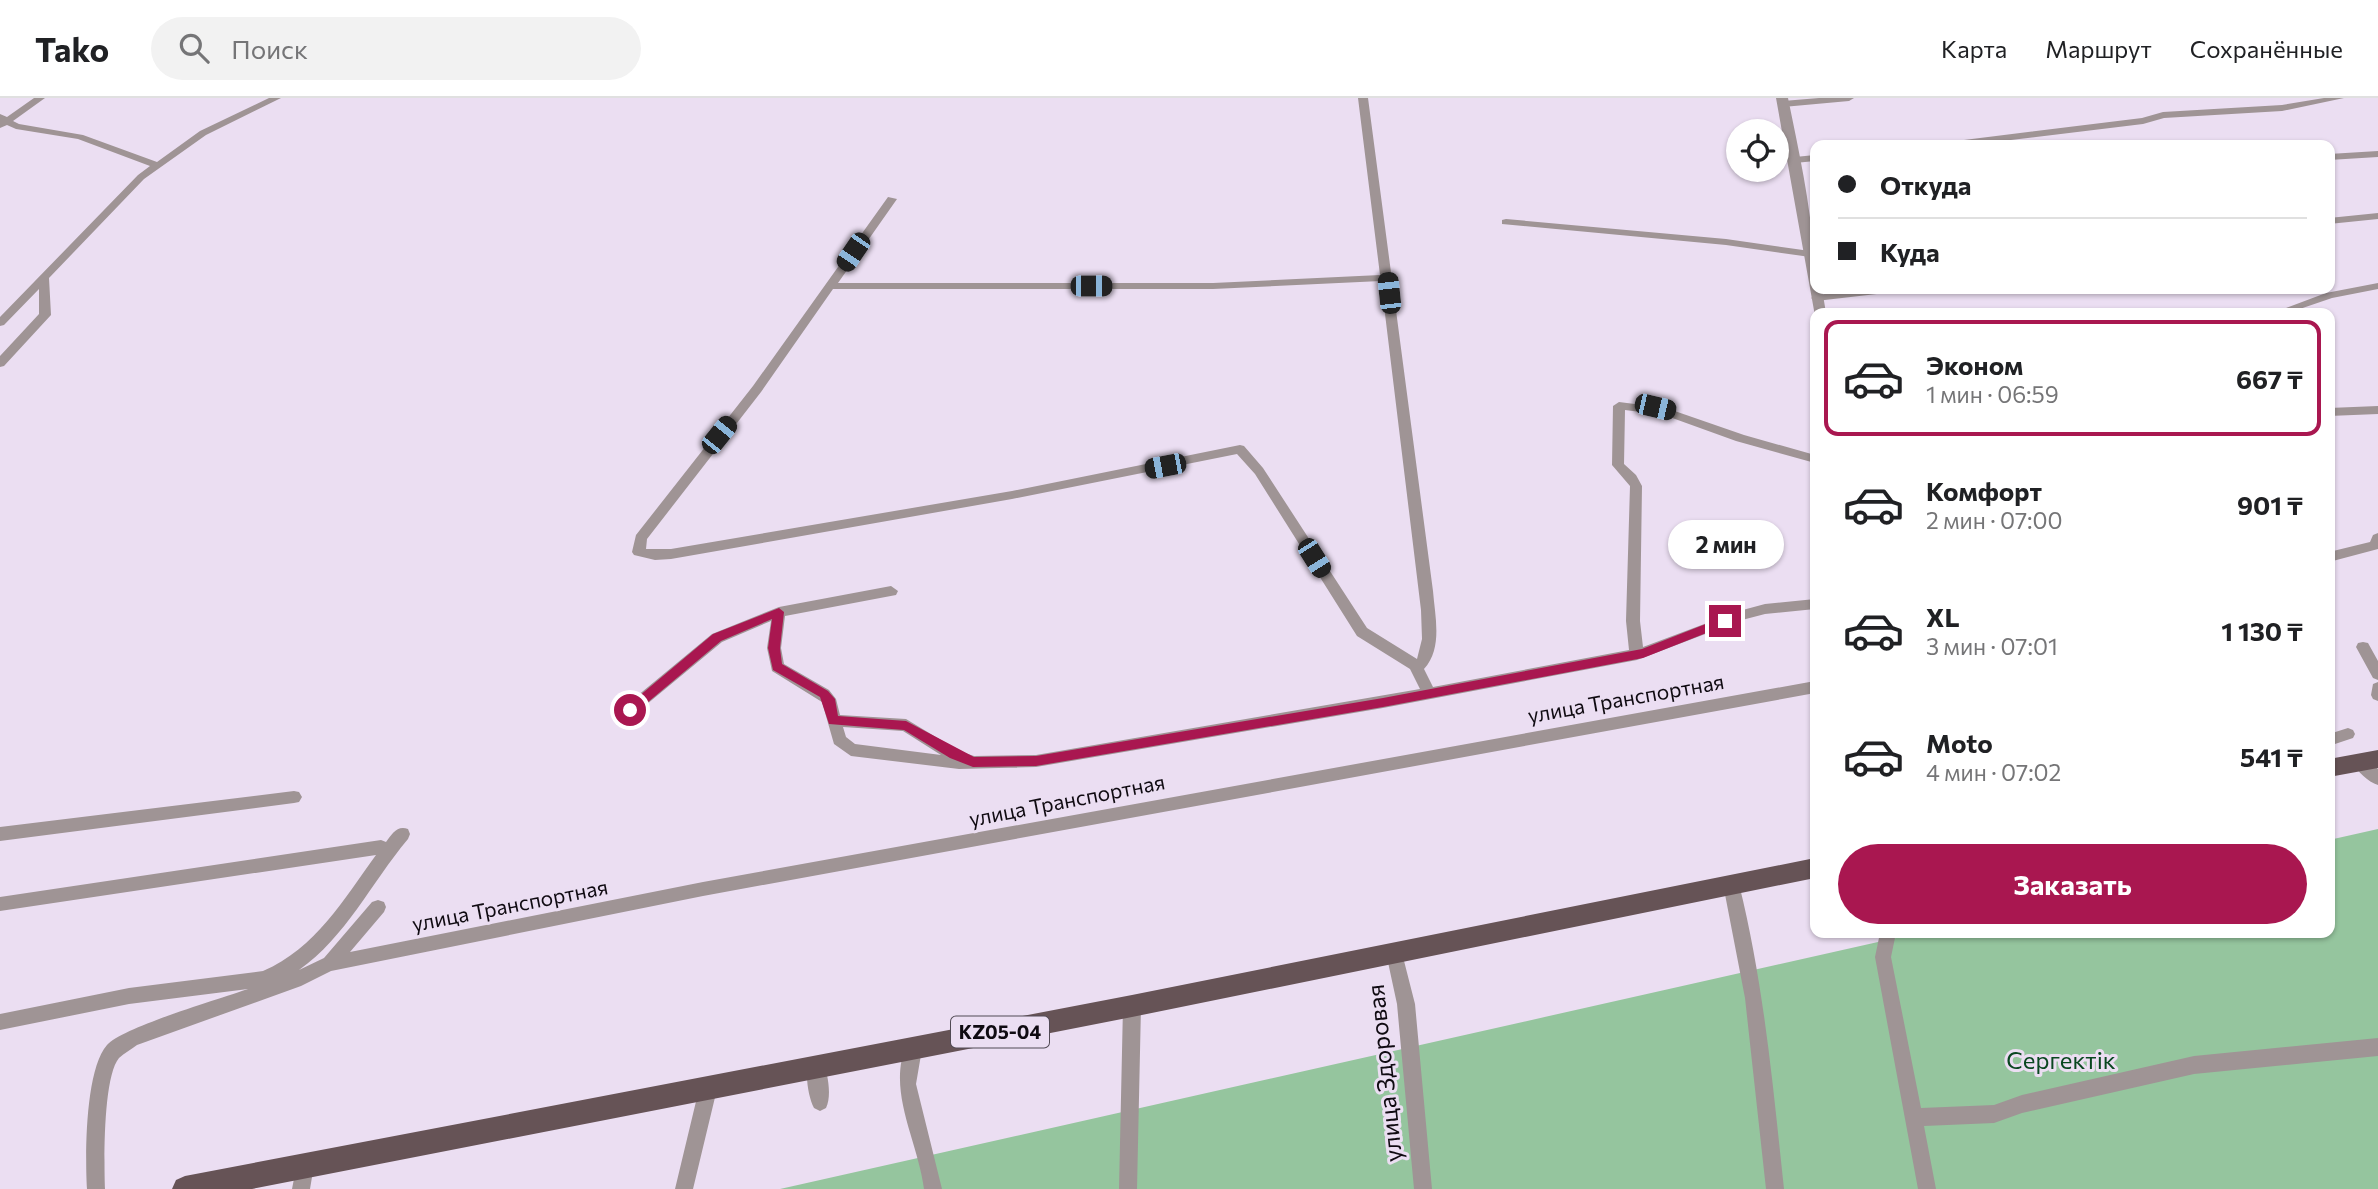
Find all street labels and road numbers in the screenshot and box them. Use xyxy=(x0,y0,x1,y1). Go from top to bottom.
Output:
street label: улица Транспортная xyxy=(1526,668,1726,727)
street label: улица Транспортная xyxy=(967,768,1167,831)
street label: улица Транспортная xyxy=(410,873,610,936)
street label: улица Здоровая xyxy=(1360,983,1407,1163)
road number: KZ05-04 xyxy=(951,1016,1049,1048)

